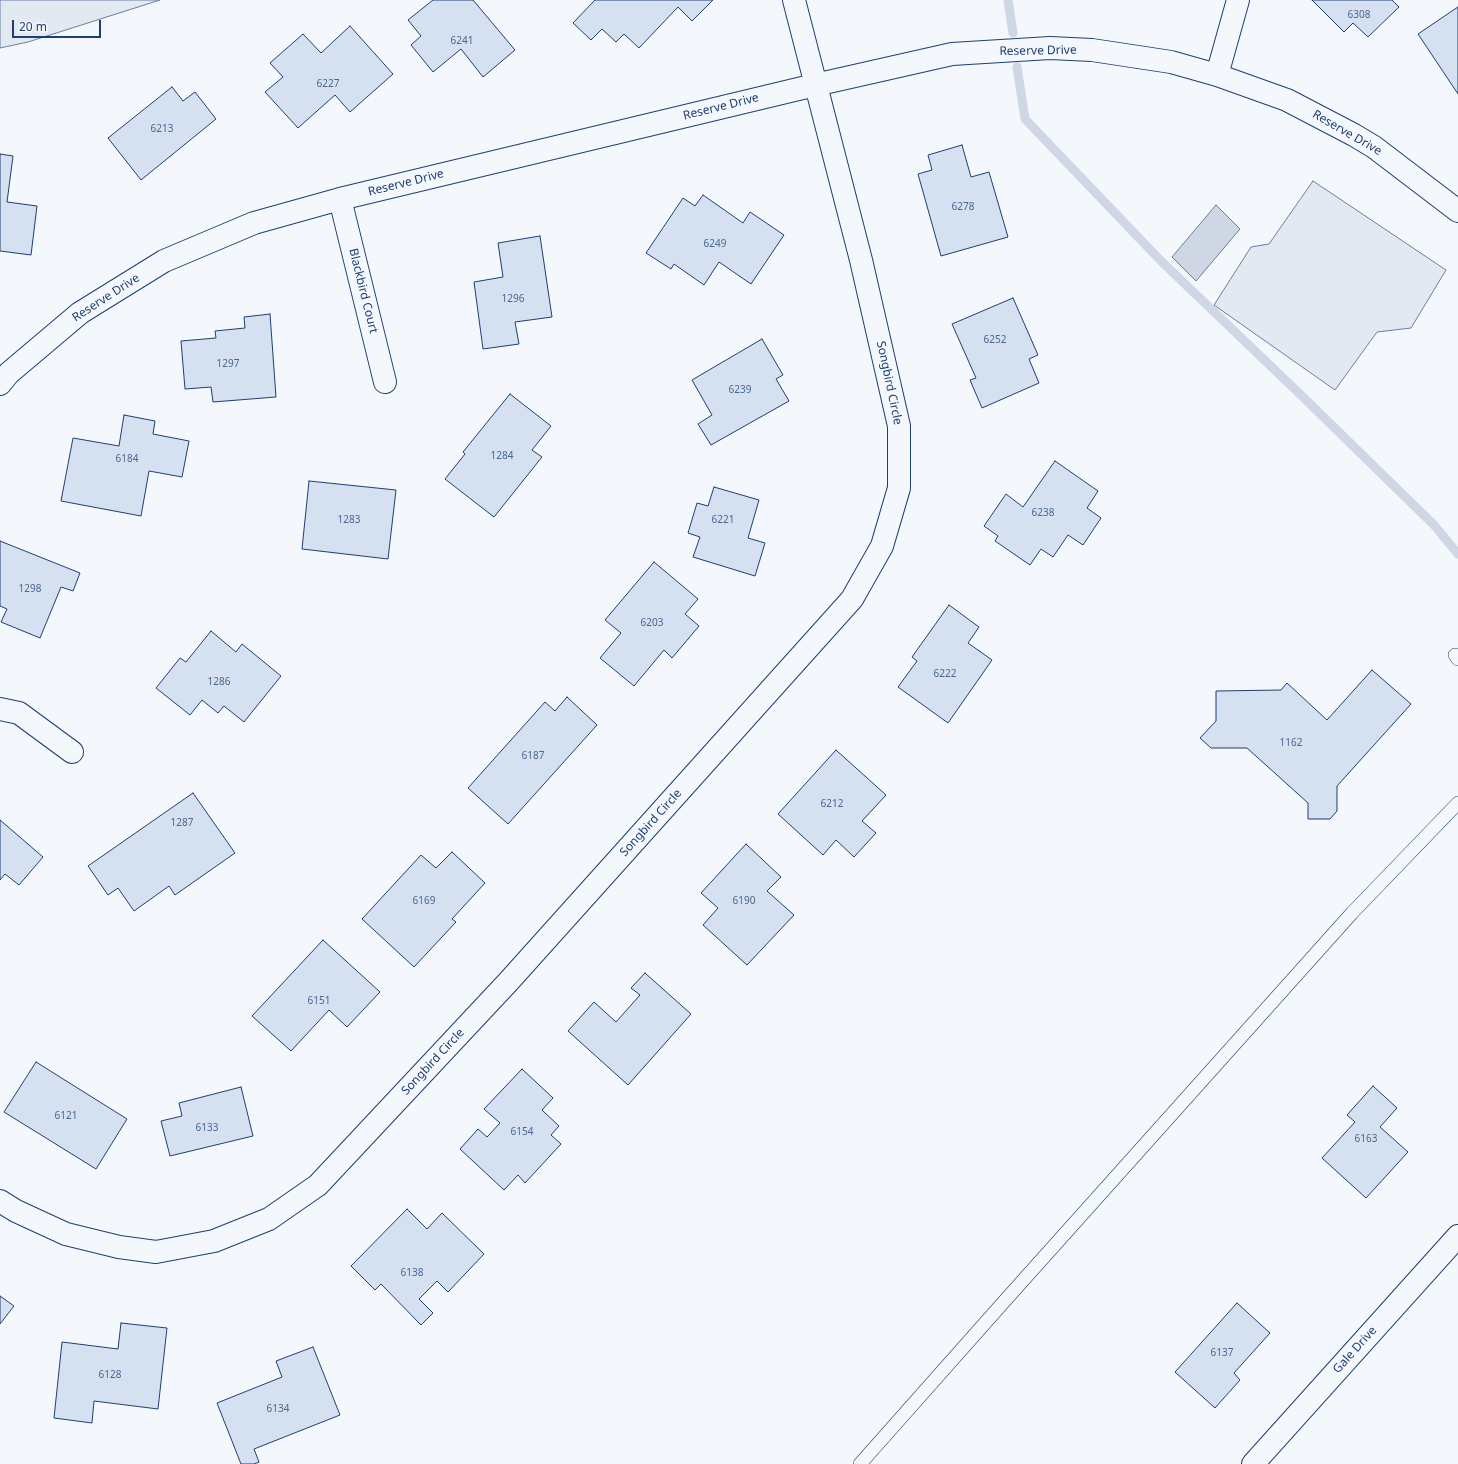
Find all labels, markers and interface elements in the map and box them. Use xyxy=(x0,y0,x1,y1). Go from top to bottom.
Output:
house number: 6308 xyxy=(1348,9,1370,21)
scale bar xyxy=(14,12,103,38)
text: 20 m xyxy=(19,18,47,35)
house number: 6241 xyxy=(451,35,473,47)
street label: Reserve Drive xyxy=(999,43,1077,59)
house number: 6227 xyxy=(317,78,339,90)
street label: Reserve Drive xyxy=(682,91,760,123)
street label: Reserve Drive xyxy=(1310,107,1384,159)
house number: 6213 xyxy=(151,123,173,135)
street label: Reserve Drive xyxy=(367,167,445,199)
house number: 6278 xyxy=(952,201,974,213)
house number: 6249 xyxy=(704,238,726,250)
street label: Blackbird Court xyxy=(345,247,381,335)
street label: Reserve Drive xyxy=(70,271,142,325)
house number: 1296 xyxy=(502,293,524,305)
house number: 6252 xyxy=(984,334,1006,346)
street label: Songbird Circle xyxy=(873,340,905,426)
house number: 1297 xyxy=(217,358,239,370)
house number: 6239 xyxy=(729,384,751,396)
house number: 1284 xyxy=(491,450,513,462)
house number: 6184 xyxy=(116,453,138,465)
house number: 6238 xyxy=(1032,507,1054,519)
house number: 1283 xyxy=(338,514,360,526)
house number: 6221 xyxy=(712,514,734,526)
house number: 1298 xyxy=(19,583,41,595)
house number: 6203 xyxy=(641,617,663,629)
house number: 6222 xyxy=(934,668,956,680)
house number: 1286 xyxy=(208,676,230,688)
house number: 1162 xyxy=(1280,737,1302,749)
house number: 6187 xyxy=(522,750,544,762)
street label: Songbird Circle xyxy=(617,786,685,860)
house number: 6212 xyxy=(821,798,843,810)
house number: 1287 xyxy=(171,817,193,829)
house number: 6169 xyxy=(413,895,435,907)
house number: 6190 xyxy=(733,895,755,907)
house number: 6151 xyxy=(308,995,330,1007)
street label: Songbird Circle xyxy=(399,1026,467,1098)
house number: 6121 xyxy=(55,1110,77,1122)
house number: 6133 xyxy=(196,1122,218,1134)
house number: 6154 xyxy=(511,1126,533,1138)
house number: 6163 xyxy=(1355,1133,1377,1145)
house number: 6138 xyxy=(401,1267,423,1279)
street label: Gale Drive xyxy=(1330,1324,1380,1376)
house number: 6137 xyxy=(1211,1347,1233,1359)
house number: 6128 xyxy=(99,1369,121,1381)
house number: 6134 xyxy=(267,1403,289,1415)

